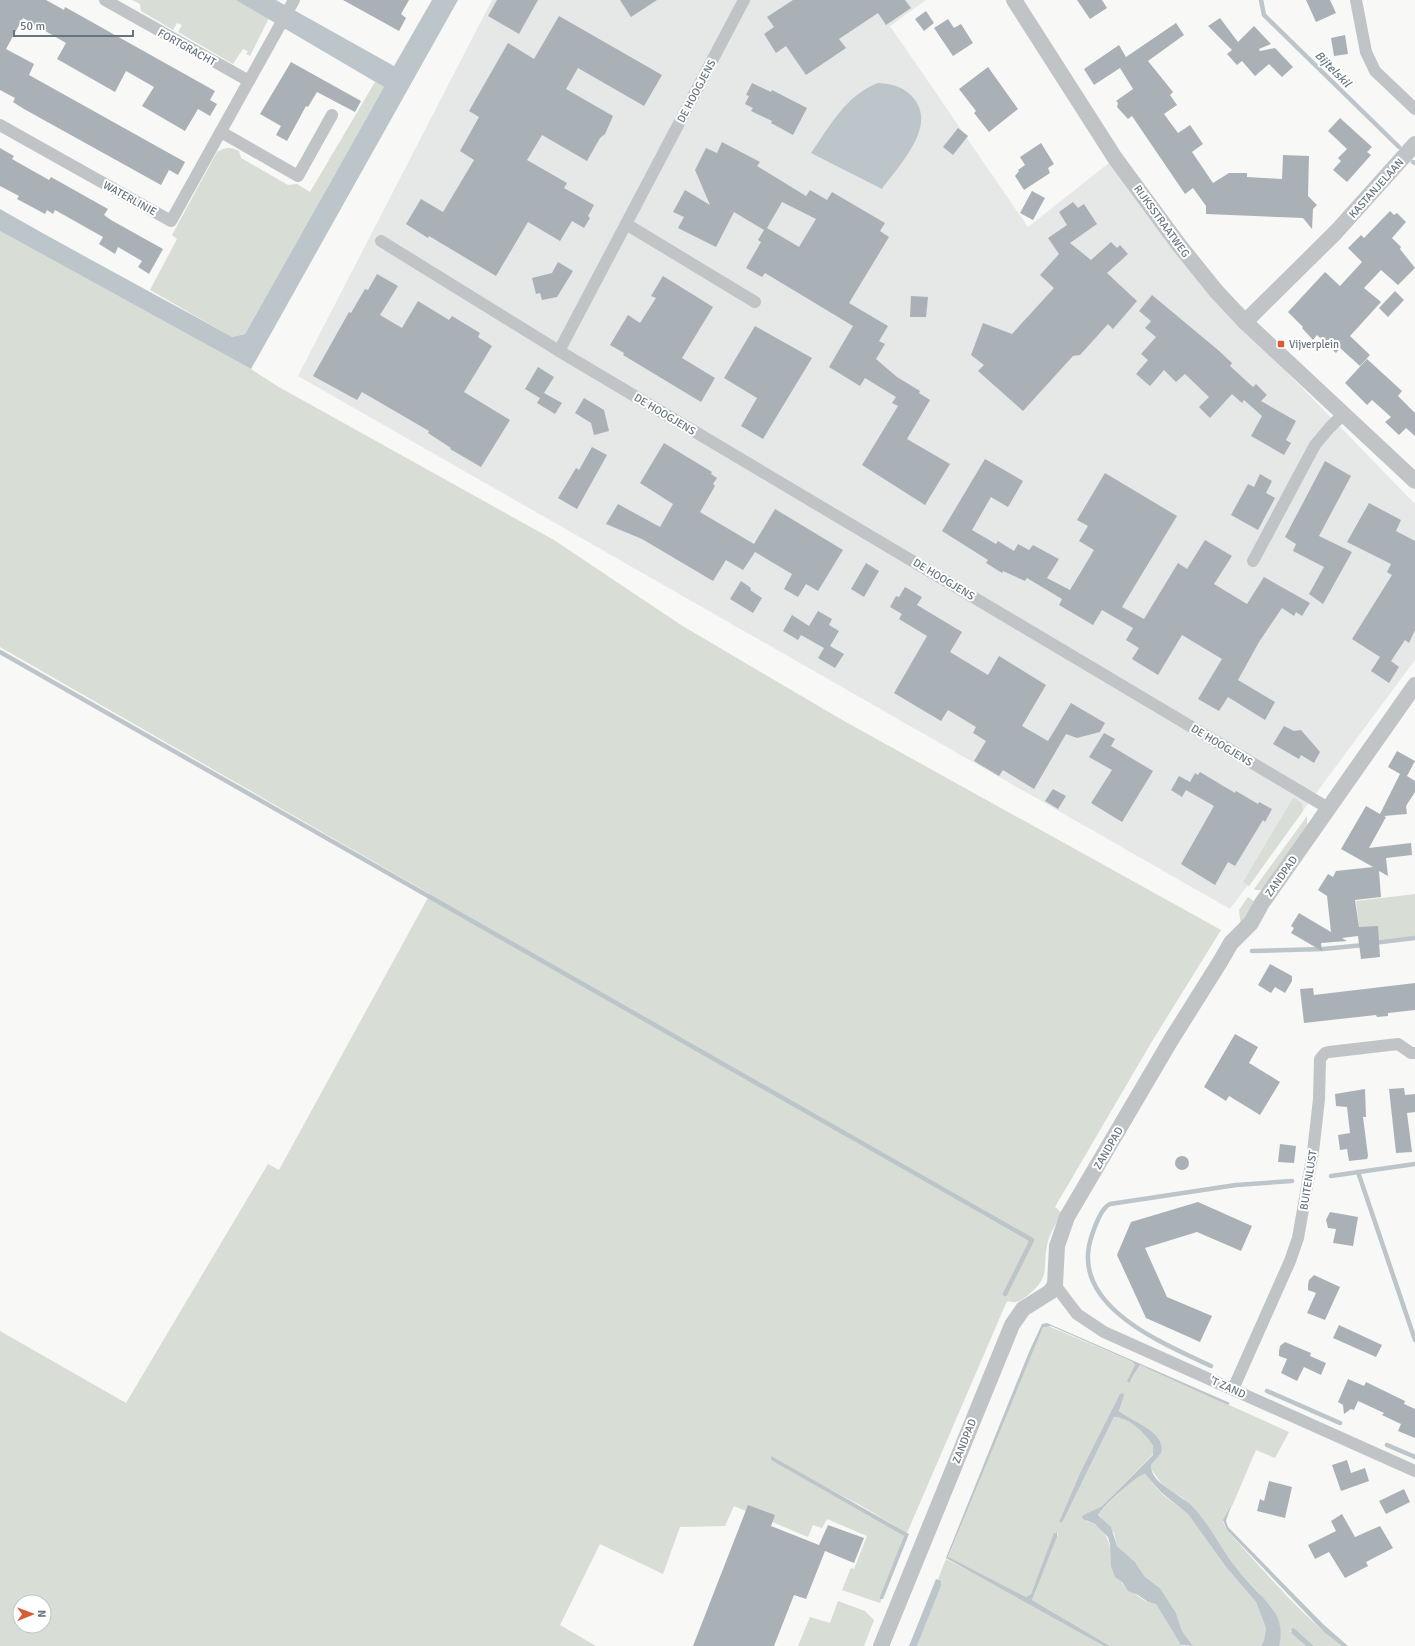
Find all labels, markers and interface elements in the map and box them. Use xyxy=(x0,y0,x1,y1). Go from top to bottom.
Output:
scale bar xyxy=(14,12,133,38)
text: 50 m xyxy=(20,19,45,34)
street label: FORTGRACHT xyxy=(156,26,219,69)
water label: Bijtelskil xyxy=(1311,48,1355,92)
street label: DE HOOGJENS xyxy=(674,58,718,125)
street label: KASTANJELAAN xyxy=(1346,156,1407,221)
street label: WATERLINIE xyxy=(101,178,159,218)
street label: RIJKSSTRAATWEG xyxy=(1131,183,1192,260)
place label: Vijverplein xyxy=(1289,338,1339,351)
marker: Vijverplein xyxy=(1276,339,1286,349)
street label: DE HOOGJENS xyxy=(632,391,698,438)
street label: DE HOOGJENS xyxy=(911,556,977,603)
street label: DE HOOGJENS xyxy=(1189,722,1255,769)
street label: ZANDPAD xyxy=(1263,853,1300,899)
street label: ZANDPAD xyxy=(1091,1125,1126,1172)
street label: BUITENLUST xyxy=(1297,1149,1320,1211)
street label: 'T ZAND xyxy=(1208,1374,1248,1401)
street label: ZANDPAD xyxy=(950,1417,979,1465)
north arrow xyxy=(12,1594,52,1634)
text: N xyxy=(35,1610,48,1618)

